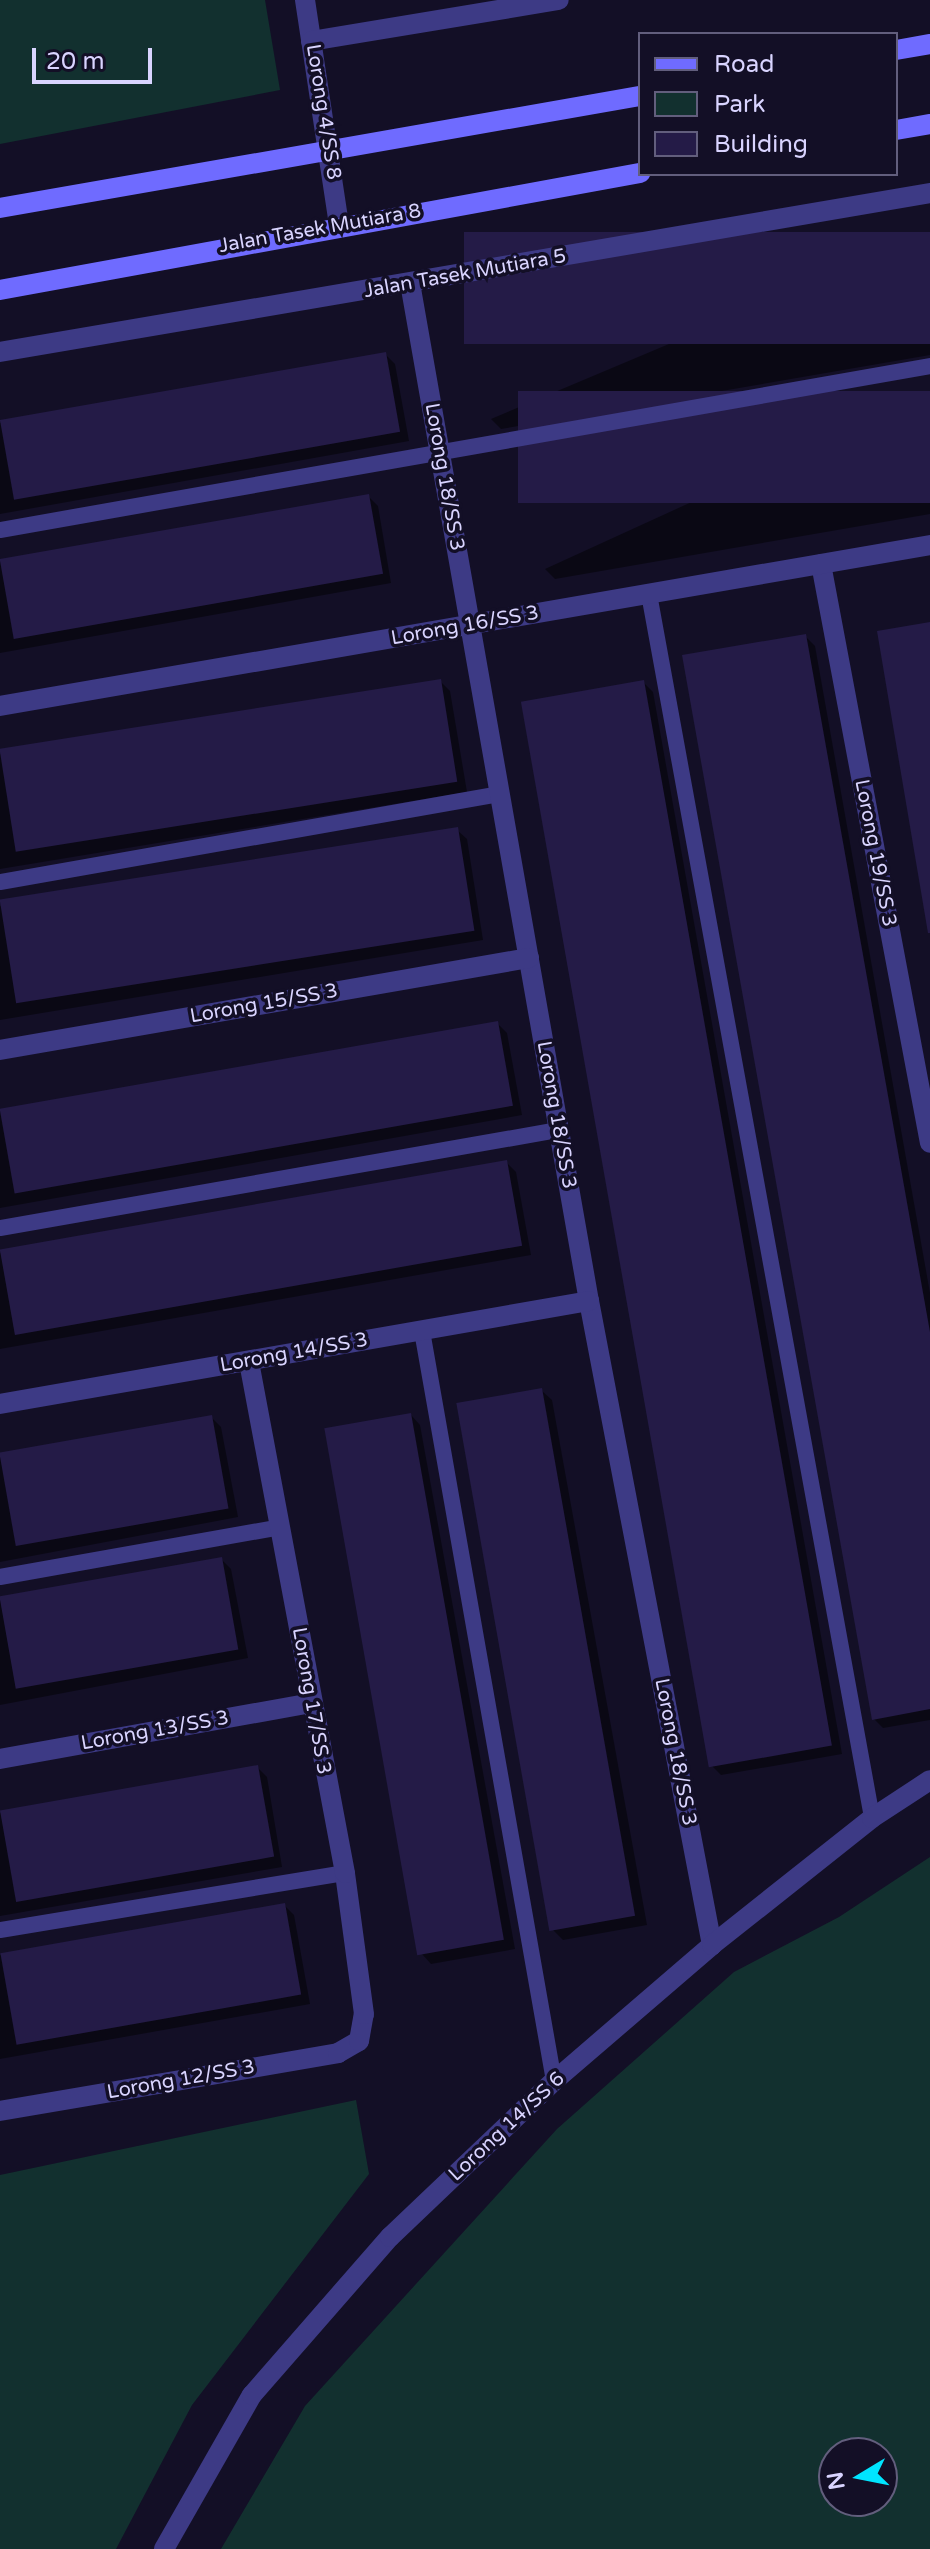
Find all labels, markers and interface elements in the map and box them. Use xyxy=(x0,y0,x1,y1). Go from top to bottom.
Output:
scale bar xyxy=(36,32,156,82)
legend xyxy=(638,32,898,176)
street label: Lorong 4/SS 8 xyxy=(300,42,346,182)
text: 20 m xyxy=(46,47,104,76)
text: Road xyxy=(714,50,774,79)
text: Park xyxy=(714,90,765,119)
text: Building xyxy=(714,130,808,159)
street label: Jalan Tasek Mutiara 8 xyxy=(217,199,423,259)
street label: Jalan Tasek Mutiara 5 xyxy=(362,244,568,304)
street label: Lorong 18/SS 3 xyxy=(419,401,469,553)
street label: Lorong 16/SS 3 xyxy=(389,601,541,651)
street label: Lorong 19/SS 3 xyxy=(849,777,901,929)
street label: Lorong 15/SS 3 xyxy=(188,979,340,1029)
street label: Lorong 18/SS 3 xyxy=(531,1039,581,1191)
street label: Lorong 14/SS 3 xyxy=(218,1328,370,1378)
street label: Lorong 17/SS 3 xyxy=(286,1626,336,1776)
street label: Lorong 18/SS 3 xyxy=(649,1676,701,1828)
street label: Lorong 13/SS 3 xyxy=(79,1706,231,1756)
street label: Lorong 12/SS 3 xyxy=(105,2055,257,2105)
street label: Lorong 14/SS 6 xyxy=(444,2067,570,2187)
north arrow xyxy=(818,2437,898,2517)
text: N xyxy=(822,2470,851,2492)

